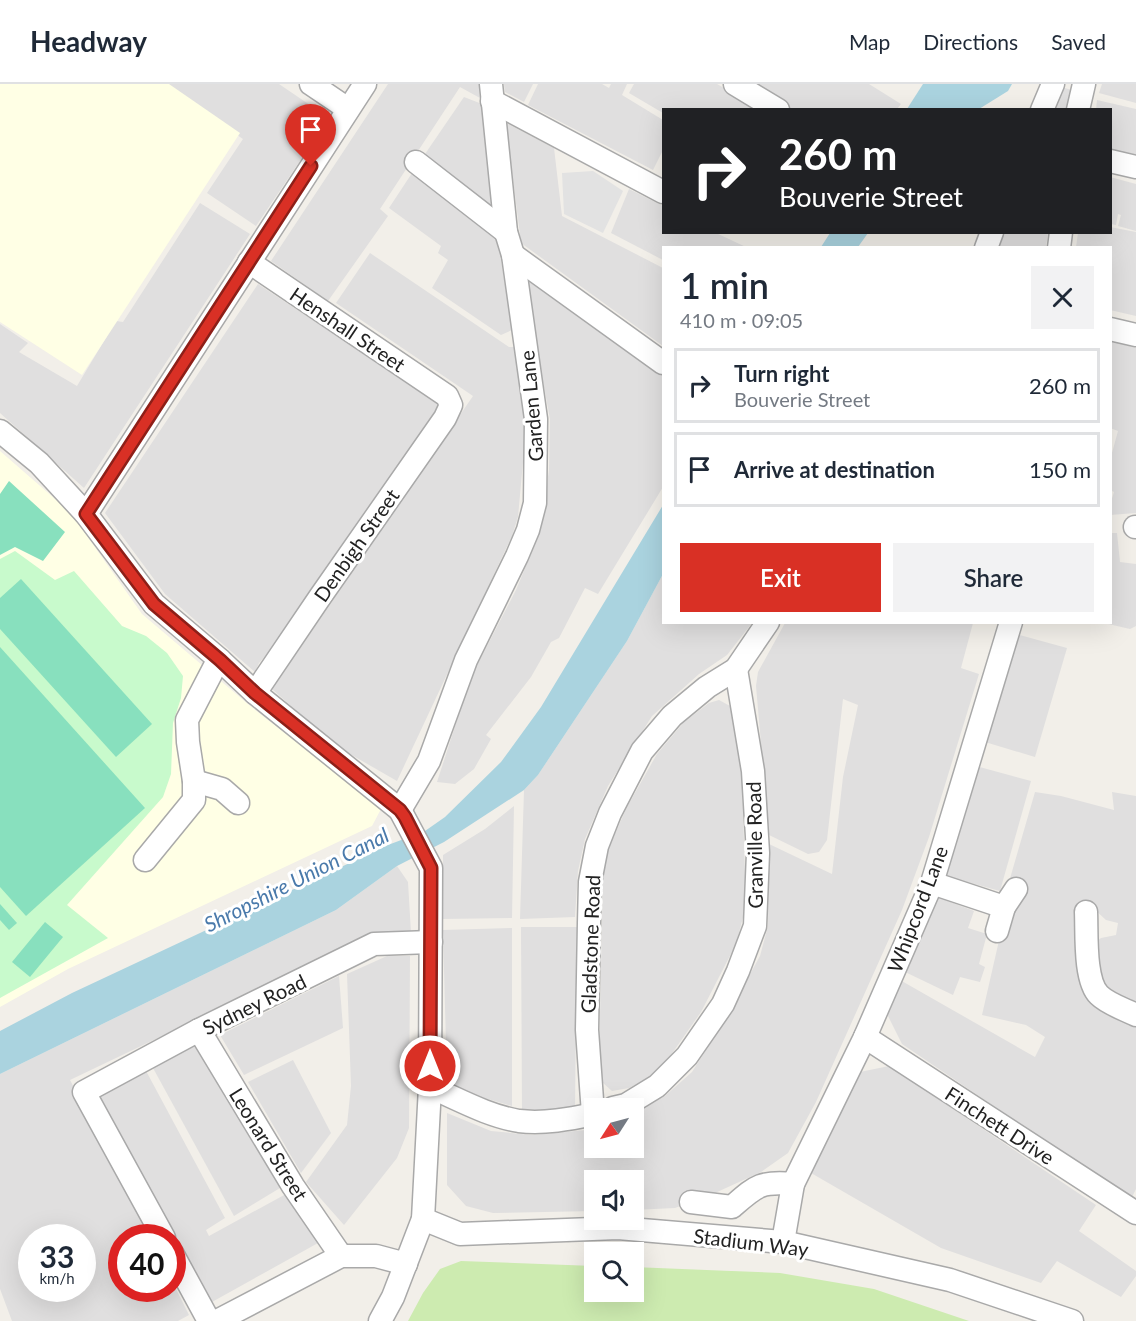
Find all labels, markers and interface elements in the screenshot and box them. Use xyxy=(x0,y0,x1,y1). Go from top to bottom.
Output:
text: Headway xyxy=(30,24,147,58)
text: Map xyxy=(849,29,890,54)
text: Directions xyxy=(923,29,1018,54)
text: Saved xyxy=(1051,29,1106,54)
pin xyxy=(285,104,336,166)
icon: arrive xyxy=(294,113,327,146)
text: 260 m xyxy=(779,129,897,179)
icon: right xyxy=(680,132,758,210)
text: Bouverie Street xyxy=(779,180,963,213)
text: 1 min xyxy=(680,263,769,307)
button: close xyxy=(1031,266,1094,329)
street label: Henshall Street xyxy=(286,282,410,376)
text: 410 m · 09:05 xyxy=(680,308,803,332)
street label: Garden Lane xyxy=(514,349,548,463)
text: Turn right xyxy=(734,360,829,387)
icon: right xyxy=(683,369,716,402)
text: 260 m xyxy=(1029,372,1091,399)
text: Bouverie Street xyxy=(734,387,870,411)
icon: arrive xyxy=(683,453,716,486)
text: Arrive at destination xyxy=(734,456,935,483)
text: 150 m xyxy=(1029,456,1091,483)
street label: Denbigh Street xyxy=(308,484,404,606)
button: Exit xyxy=(680,543,881,612)
button: Share xyxy=(893,543,1094,612)
street label: Granville Road xyxy=(741,781,767,909)
water label: Shropshire Union Canal xyxy=(200,821,393,936)
street label: Whipcord Lane xyxy=(882,842,952,976)
street label: Gladstone Road xyxy=(576,874,604,1014)
street label: Sydney Road xyxy=(198,969,310,1039)
position arrow xyxy=(398,1034,462,1098)
street label: Finchett Drive xyxy=(941,1081,1059,1169)
street label: Leonard Street xyxy=(225,1083,313,1205)
north arrow xyxy=(584,1098,644,1158)
map controls xyxy=(584,1098,644,1302)
button: sound xyxy=(584,1170,644,1230)
street label: Stadium Way xyxy=(692,1223,810,1261)
speed limit sign: 40 xyxy=(108,1224,186,1302)
text: 33 xyxy=(40,1238,74,1274)
button: search xyxy=(584,1242,644,1302)
text: km/h xyxy=(39,1269,75,1287)

